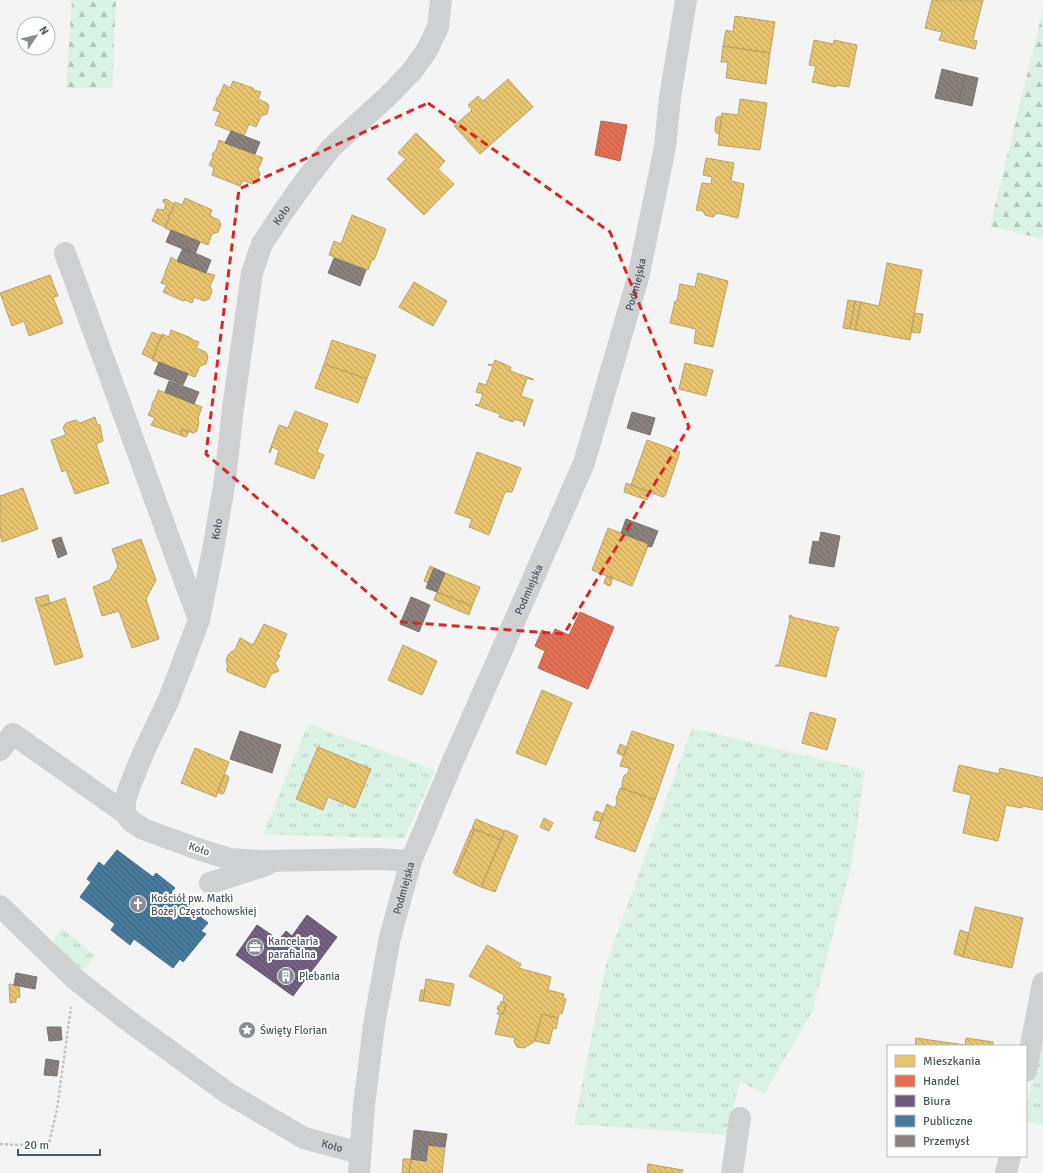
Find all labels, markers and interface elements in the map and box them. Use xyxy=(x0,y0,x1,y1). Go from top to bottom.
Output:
north arrow xyxy=(16,16,56,56)
text: N xyxy=(36,24,51,37)
street label: Koło xyxy=(270,202,293,227)
street label: Podmiejska xyxy=(622,257,649,312)
street label: Koło xyxy=(208,517,225,541)
street label: Podmiejska xyxy=(512,562,545,617)
street label: Koło xyxy=(187,839,211,859)
street label: Podmiejska xyxy=(390,860,417,916)
place label: Kościół pw. Matki Bożej Częstochowskiej xyxy=(151,892,257,918)
church icon: Kościół pw. Matki Bożej Częstochowskiej xyxy=(128,894,148,914)
place label: Kancelaria parafialna xyxy=(268,935,319,961)
office icon: Kancelaria parafialna xyxy=(245,937,265,957)
building icon: Plebania xyxy=(276,966,296,986)
place label: Plebania xyxy=(299,970,340,983)
place icon: Święty Florian xyxy=(237,1020,257,1040)
place label: Święty Florian xyxy=(260,1023,327,1037)
legend xyxy=(887,1045,1027,1157)
text: Mieszkania xyxy=(923,1054,981,1069)
text: Handel xyxy=(923,1074,960,1089)
text: Biura xyxy=(923,1094,951,1109)
text: Publiczne xyxy=(923,1114,973,1129)
scale bar xyxy=(18,1131,100,1157)
text: Przemysł xyxy=(923,1134,970,1149)
street label: Koło xyxy=(320,1136,345,1155)
text: 20 m xyxy=(24,1138,49,1153)

